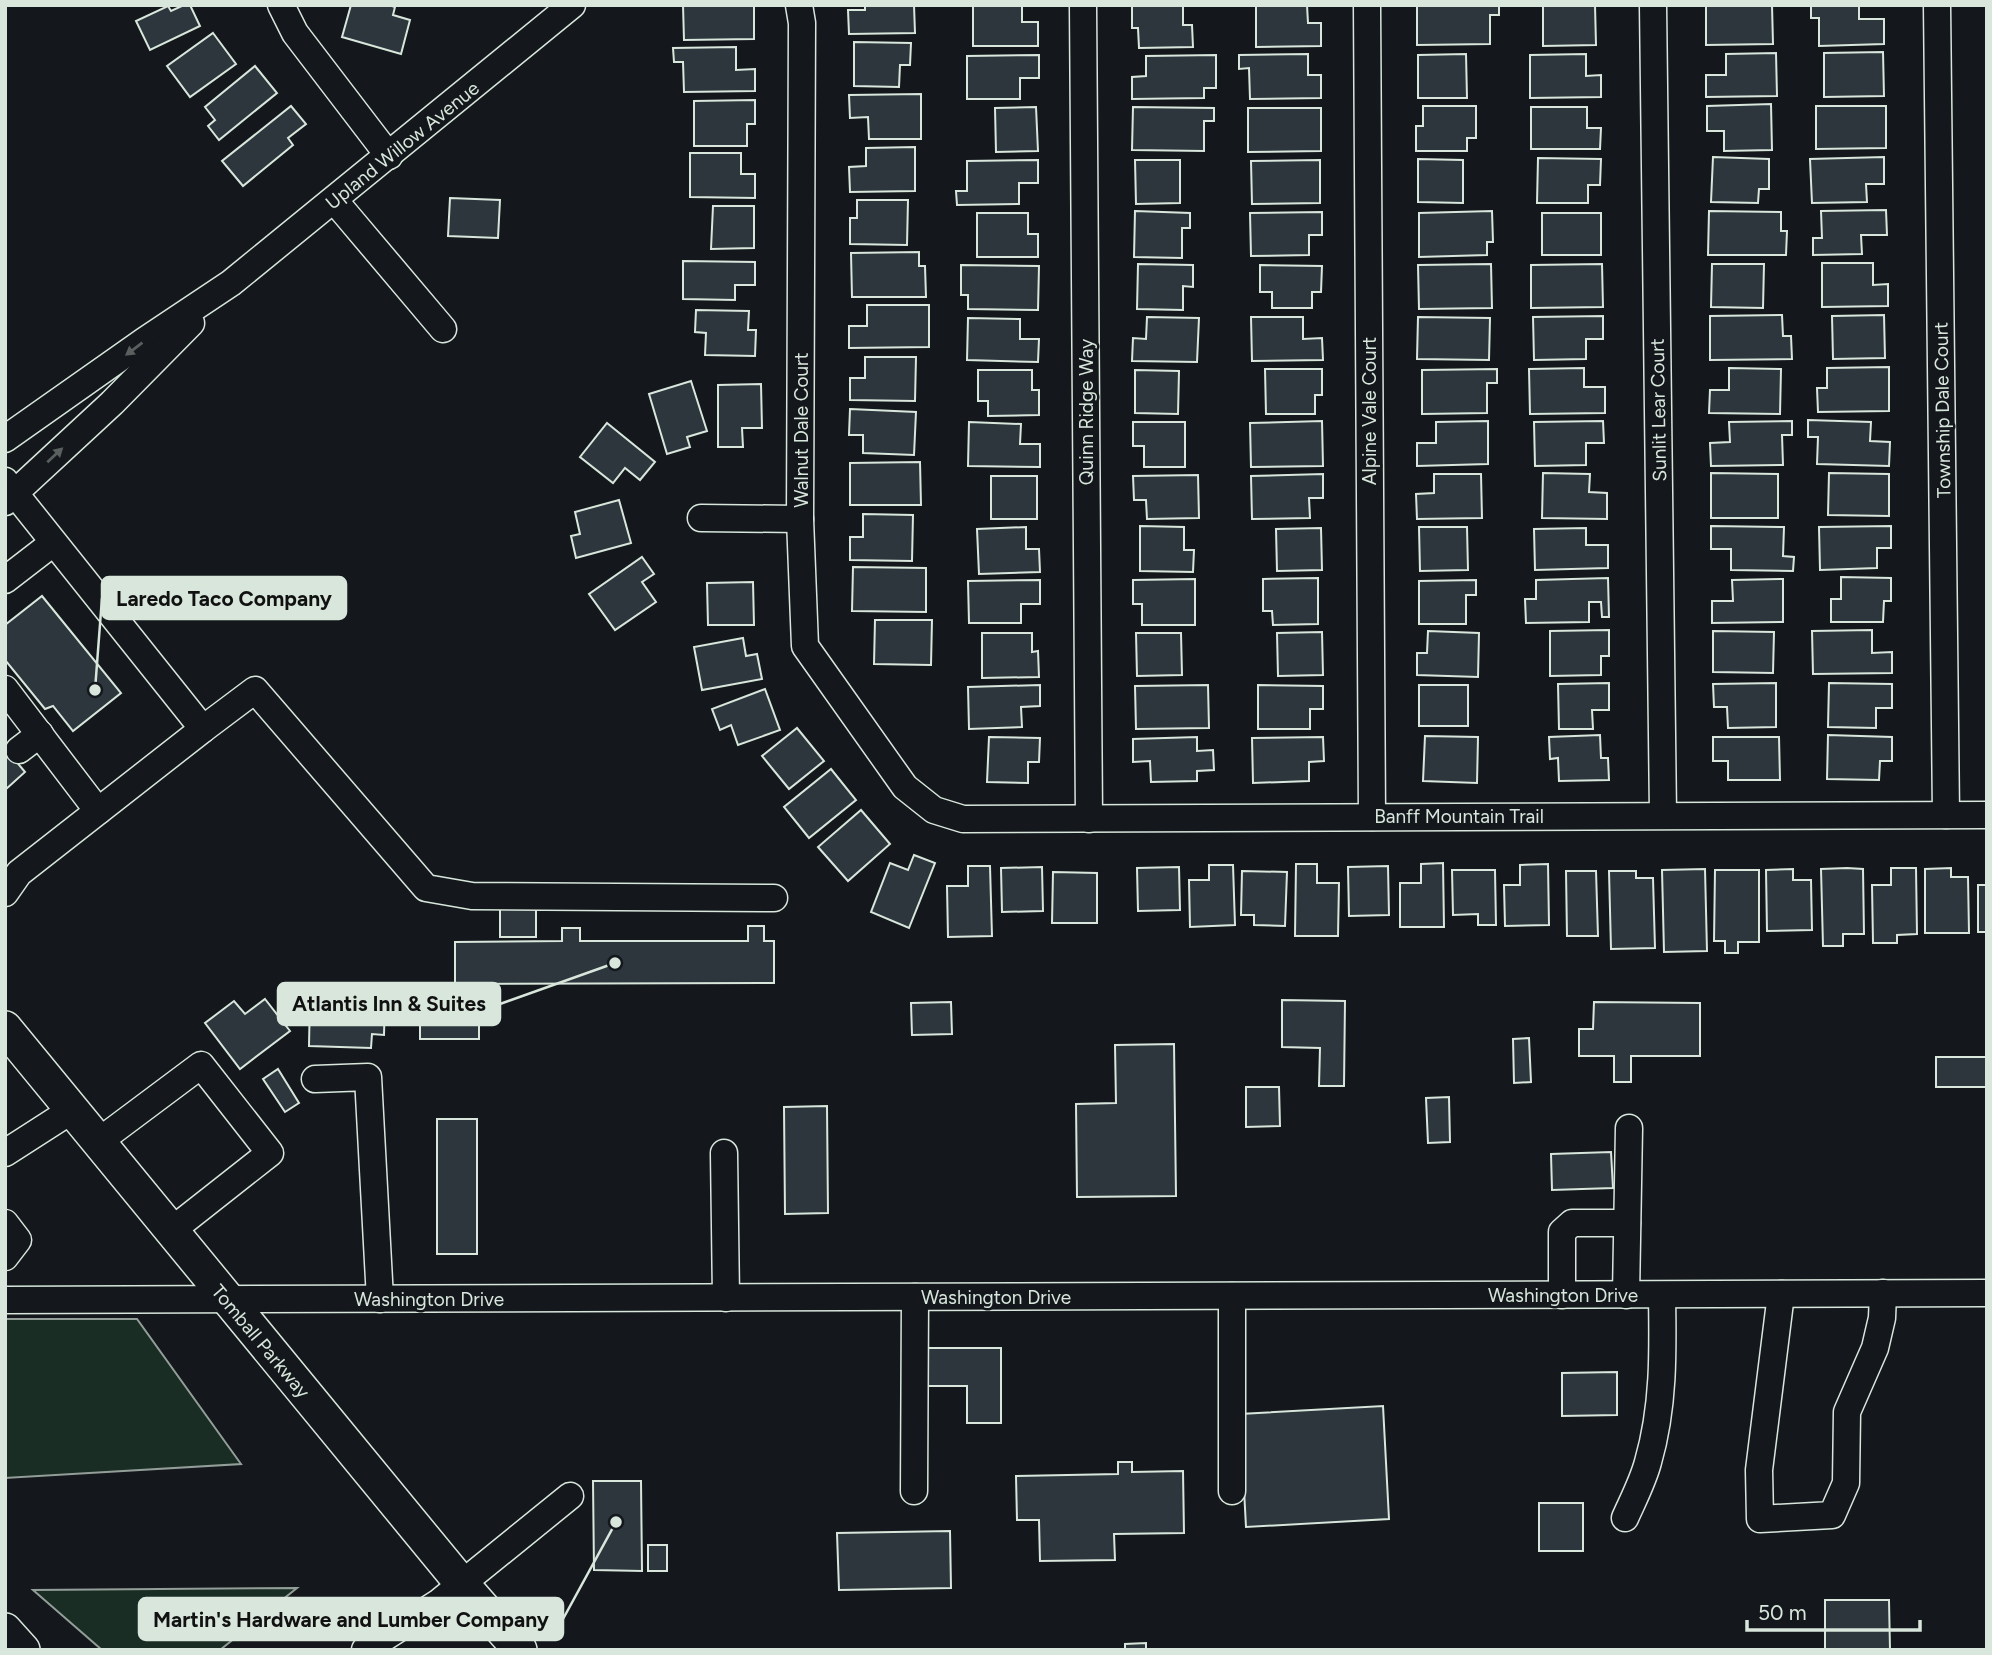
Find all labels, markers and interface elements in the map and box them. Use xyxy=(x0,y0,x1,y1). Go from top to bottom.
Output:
street label: Upland Willow Avenue xyxy=(321,76,484,214)
street label: Township Dale Court xyxy=(1929,322,1956,498)
street label: Alpine Vale Court xyxy=(1358,337,1381,485)
street label: Sunlit Lear Court xyxy=(1646,338,1671,482)
street label: Quinn Ridge Way xyxy=(1075,339,1098,485)
one-way arrow xyxy=(125,341,143,356)
street label: Walnut Dale Court xyxy=(790,352,813,508)
one-way arrow xyxy=(46,447,64,463)
callout: Laredo Taco Company xyxy=(102,577,346,619)
text: Laredo Taco Company xyxy=(116,586,333,611)
street label: Banff Mountain Trail xyxy=(1374,805,1544,828)
callout: Atlantis Inn & Suites xyxy=(278,983,500,1025)
text: Atlantis Inn & Suites xyxy=(292,991,486,1016)
street label: Tomball Parkway xyxy=(207,1280,315,1403)
street label: Washington Drive xyxy=(1488,1284,1638,1307)
street label: Washington Drive xyxy=(921,1286,1071,1309)
street label: Washington Drive xyxy=(354,1288,504,1311)
scale bar xyxy=(1747,1588,1920,1632)
callout: Martin's Hardware and Lumber Company xyxy=(139,1598,563,1640)
text: 50 m xyxy=(1758,1600,1807,1625)
text: Martin's Hardware and Lumber Company xyxy=(153,1607,550,1632)

